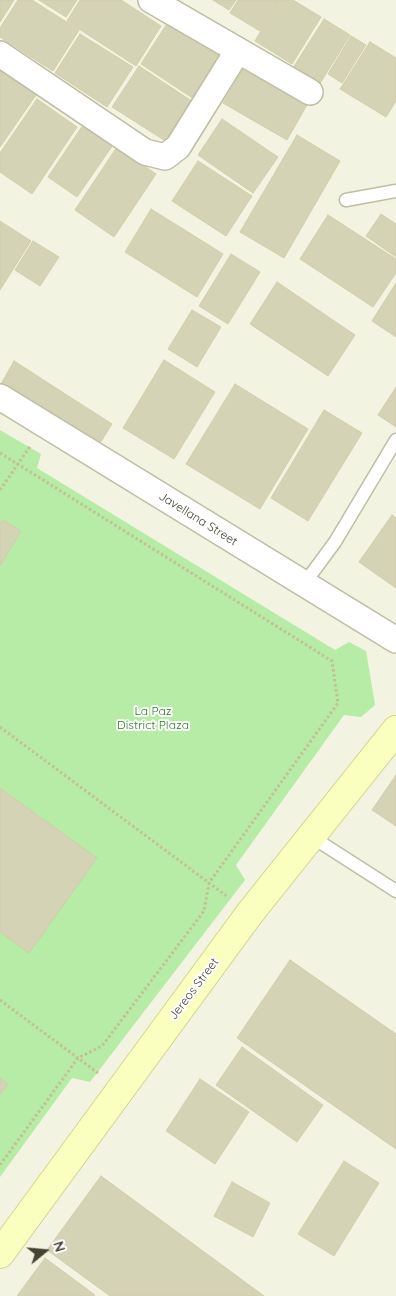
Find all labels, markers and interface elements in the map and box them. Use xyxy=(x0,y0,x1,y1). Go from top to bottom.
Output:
street label: Javellana Street xyxy=(156,489,240,549)
park label: La Paz District Plaza xyxy=(117,704,189,732)
street label: Jereos Street xyxy=(166,955,222,1023)
north arrow xyxy=(20,1226,70,1276)
text: N xyxy=(49,1239,69,1254)

